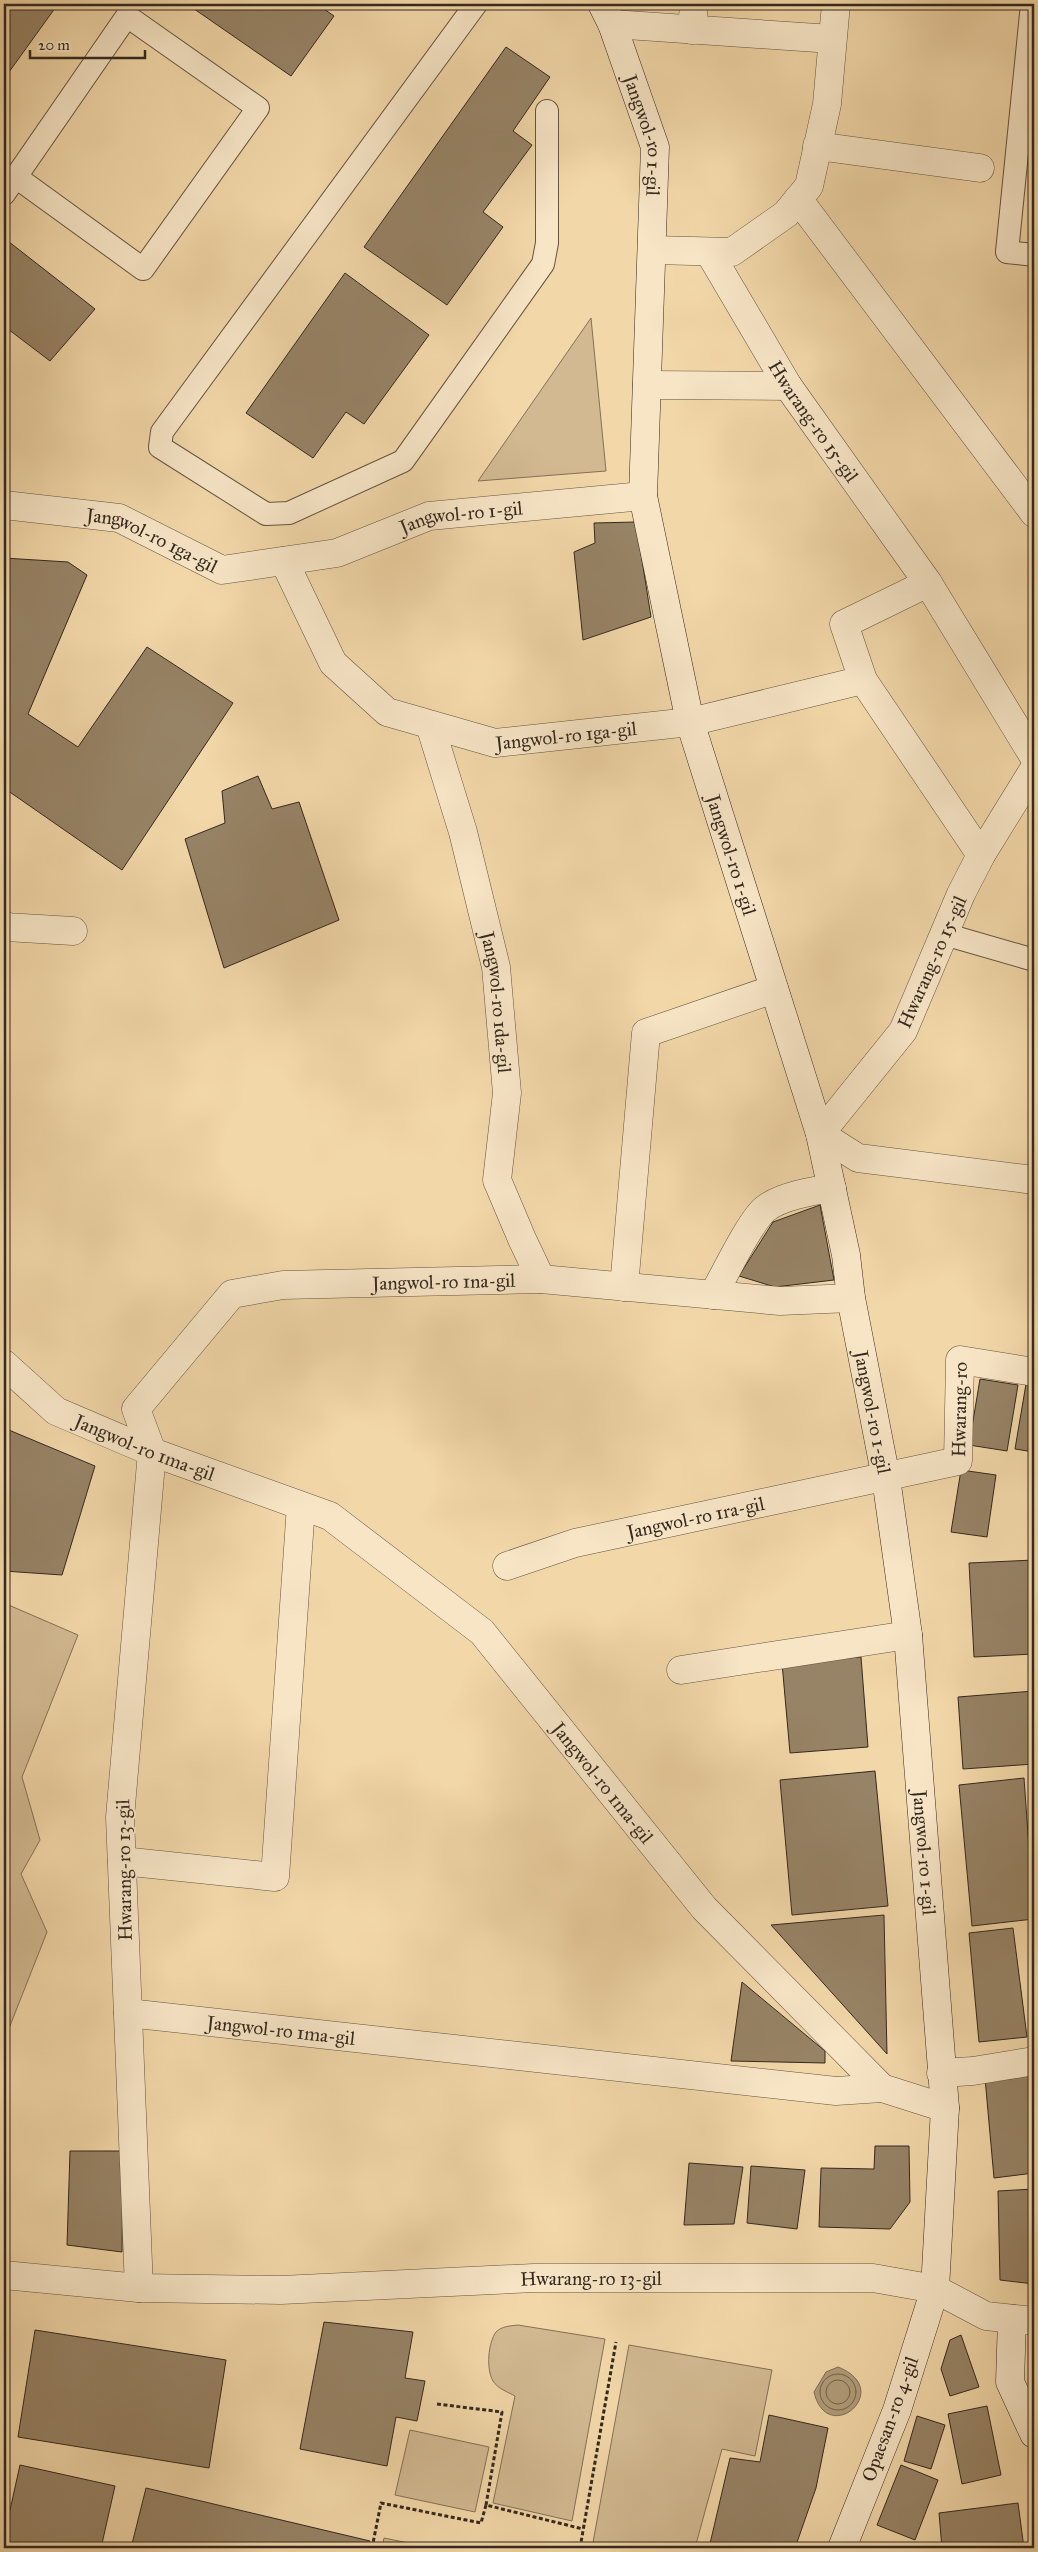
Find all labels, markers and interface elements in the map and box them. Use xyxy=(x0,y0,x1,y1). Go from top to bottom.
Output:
scale bar xyxy=(30,28,145,60)
text: 20 m xyxy=(38,36,70,54)
street label: Jangwol-ro 1-gil xyxy=(617,69,666,197)
street label: Hwarang-ro 15-gil xyxy=(764,356,864,487)
street label: Jangwol-ro 1-gil xyxy=(394,496,525,540)
street label: Jangwol-ro 1ga-gil xyxy=(83,503,222,578)
street label: Jangwol-ro 1ga-gil xyxy=(492,716,639,756)
street label: Jangwol-ro 1-gil xyxy=(701,790,762,919)
street label: Hwarang-ro 15-gil xyxy=(892,891,973,1032)
street label: Jangwol-ro 1da-gil xyxy=(475,927,517,1075)
street label: Jangwol-ro 1na-gil xyxy=(370,1268,516,1295)
street label: Jangwol-ro 1-gil xyxy=(849,1347,897,1476)
street label: Hwarang-ro xyxy=(947,1361,972,1457)
street label: Jangwol-ro 1ma-gil xyxy=(69,1408,219,1485)
street label: Jangwol-ro 1ra-gil xyxy=(623,1491,767,1545)
street label: Jangwol-ro 1ma-gil xyxy=(545,1716,659,1848)
street label: Jangwol-ro 1-gil xyxy=(908,1787,941,1917)
street label: Hwarang-ro 13-gil xyxy=(111,1798,138,1941)
street label: Jangwol-ro 1ma-gil xyxy=(204,2010,357,2050)
street label: Hwarang-ro 13-gil xyxy=(520,2266,663,2291)
street label: Opaesan-ro 4-gil xyxy=(857,2353,925,2485)

